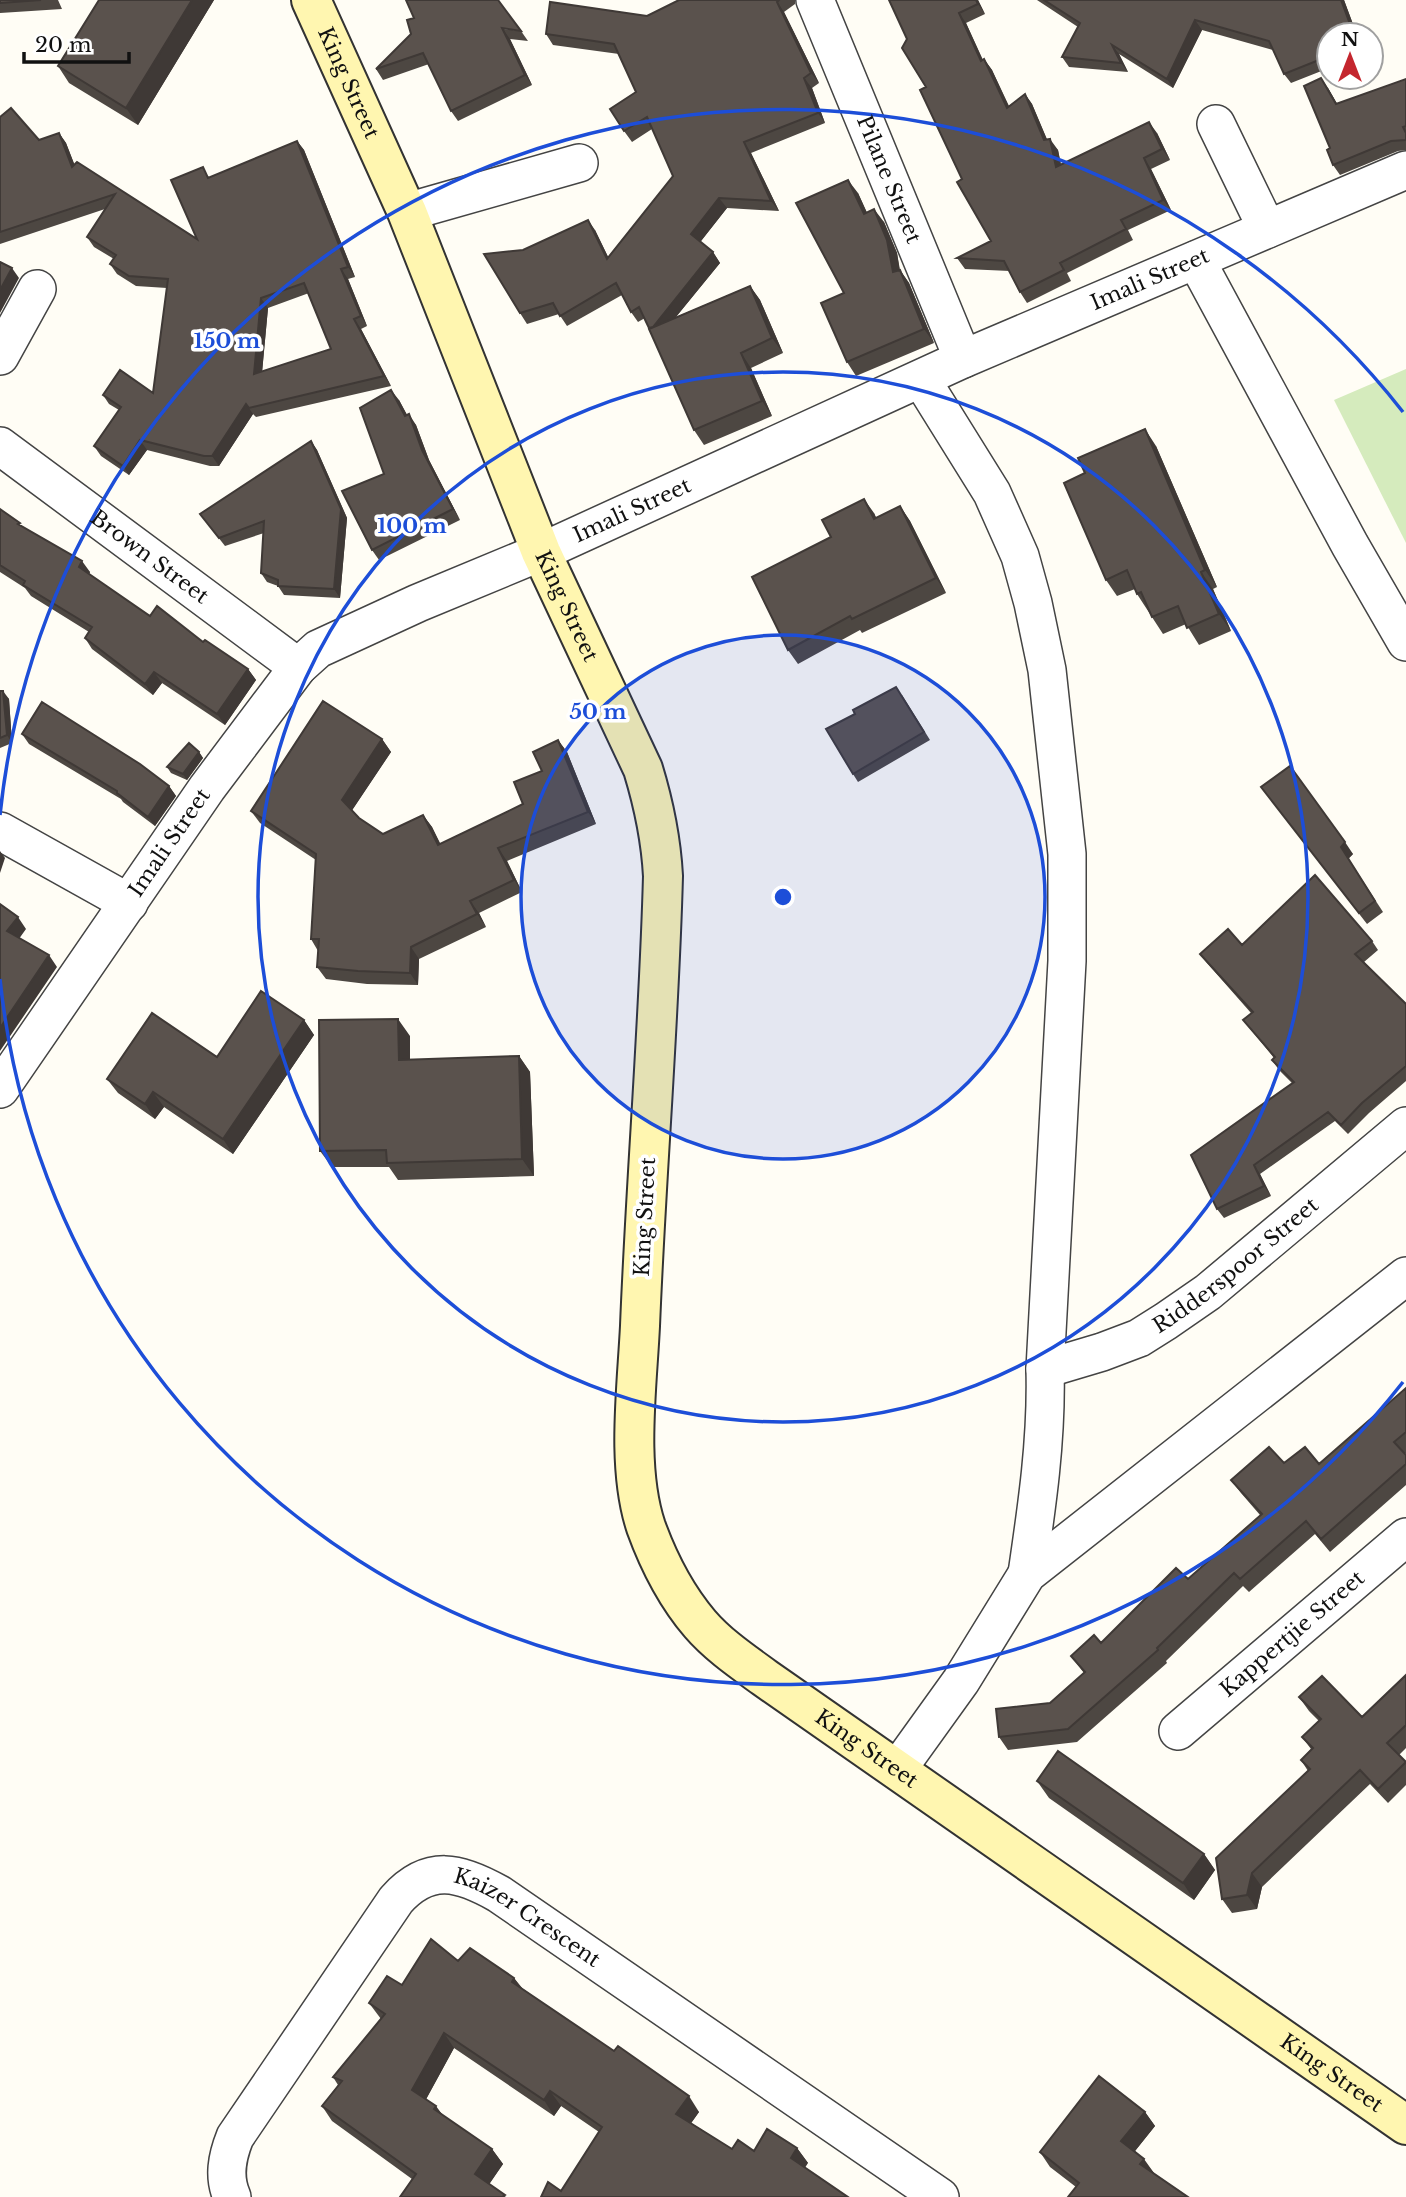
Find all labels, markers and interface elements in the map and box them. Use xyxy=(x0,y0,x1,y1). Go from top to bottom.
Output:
scale bar xyxy=(24,21,130,65)
north arrow xyxy=(1315,21,1385,91)
street label: King Street xyxy=(312,23,385,143)
text: N xyxy=(1341,28,1359,51)
text: 20 m xyxy=(35,32,92,58)
street label: Pilane Street xyxy=(851,112,927,247)
street label: Imali Street xyxy=(1087,243,1213,316)
text: 150 m xyxy=(194,328,260,354)
street label: Imali Street xyxy=(569,472,695,548)
street label: Brown Street xyxy=(85,504,214,609)
text: 100 m xyxy=(377,513,447,539)
street label: King Street xyxy=(529,546,604,666)
text: 50 m xyxy=(569,699,627,725)
street label: Imali Street xyxy=(123,783,216,902)
centre of rings xyxy=(771,885,795,909)
street label: King Street xyxy=(629,1157,661,1277)
street label: Ridderspoor Street xyxy=(1148,1192,1324,1339)
street label: Kappertjie Street xyxy=(1215,1565,1370,1702)
street label: King Street xyxy=(810,1704,923,1794)
street label: Kaizer Crescent xyxy=(451,1863,605,1973)
street label: King Street xyxy=(1275,2028,1388,2118)

